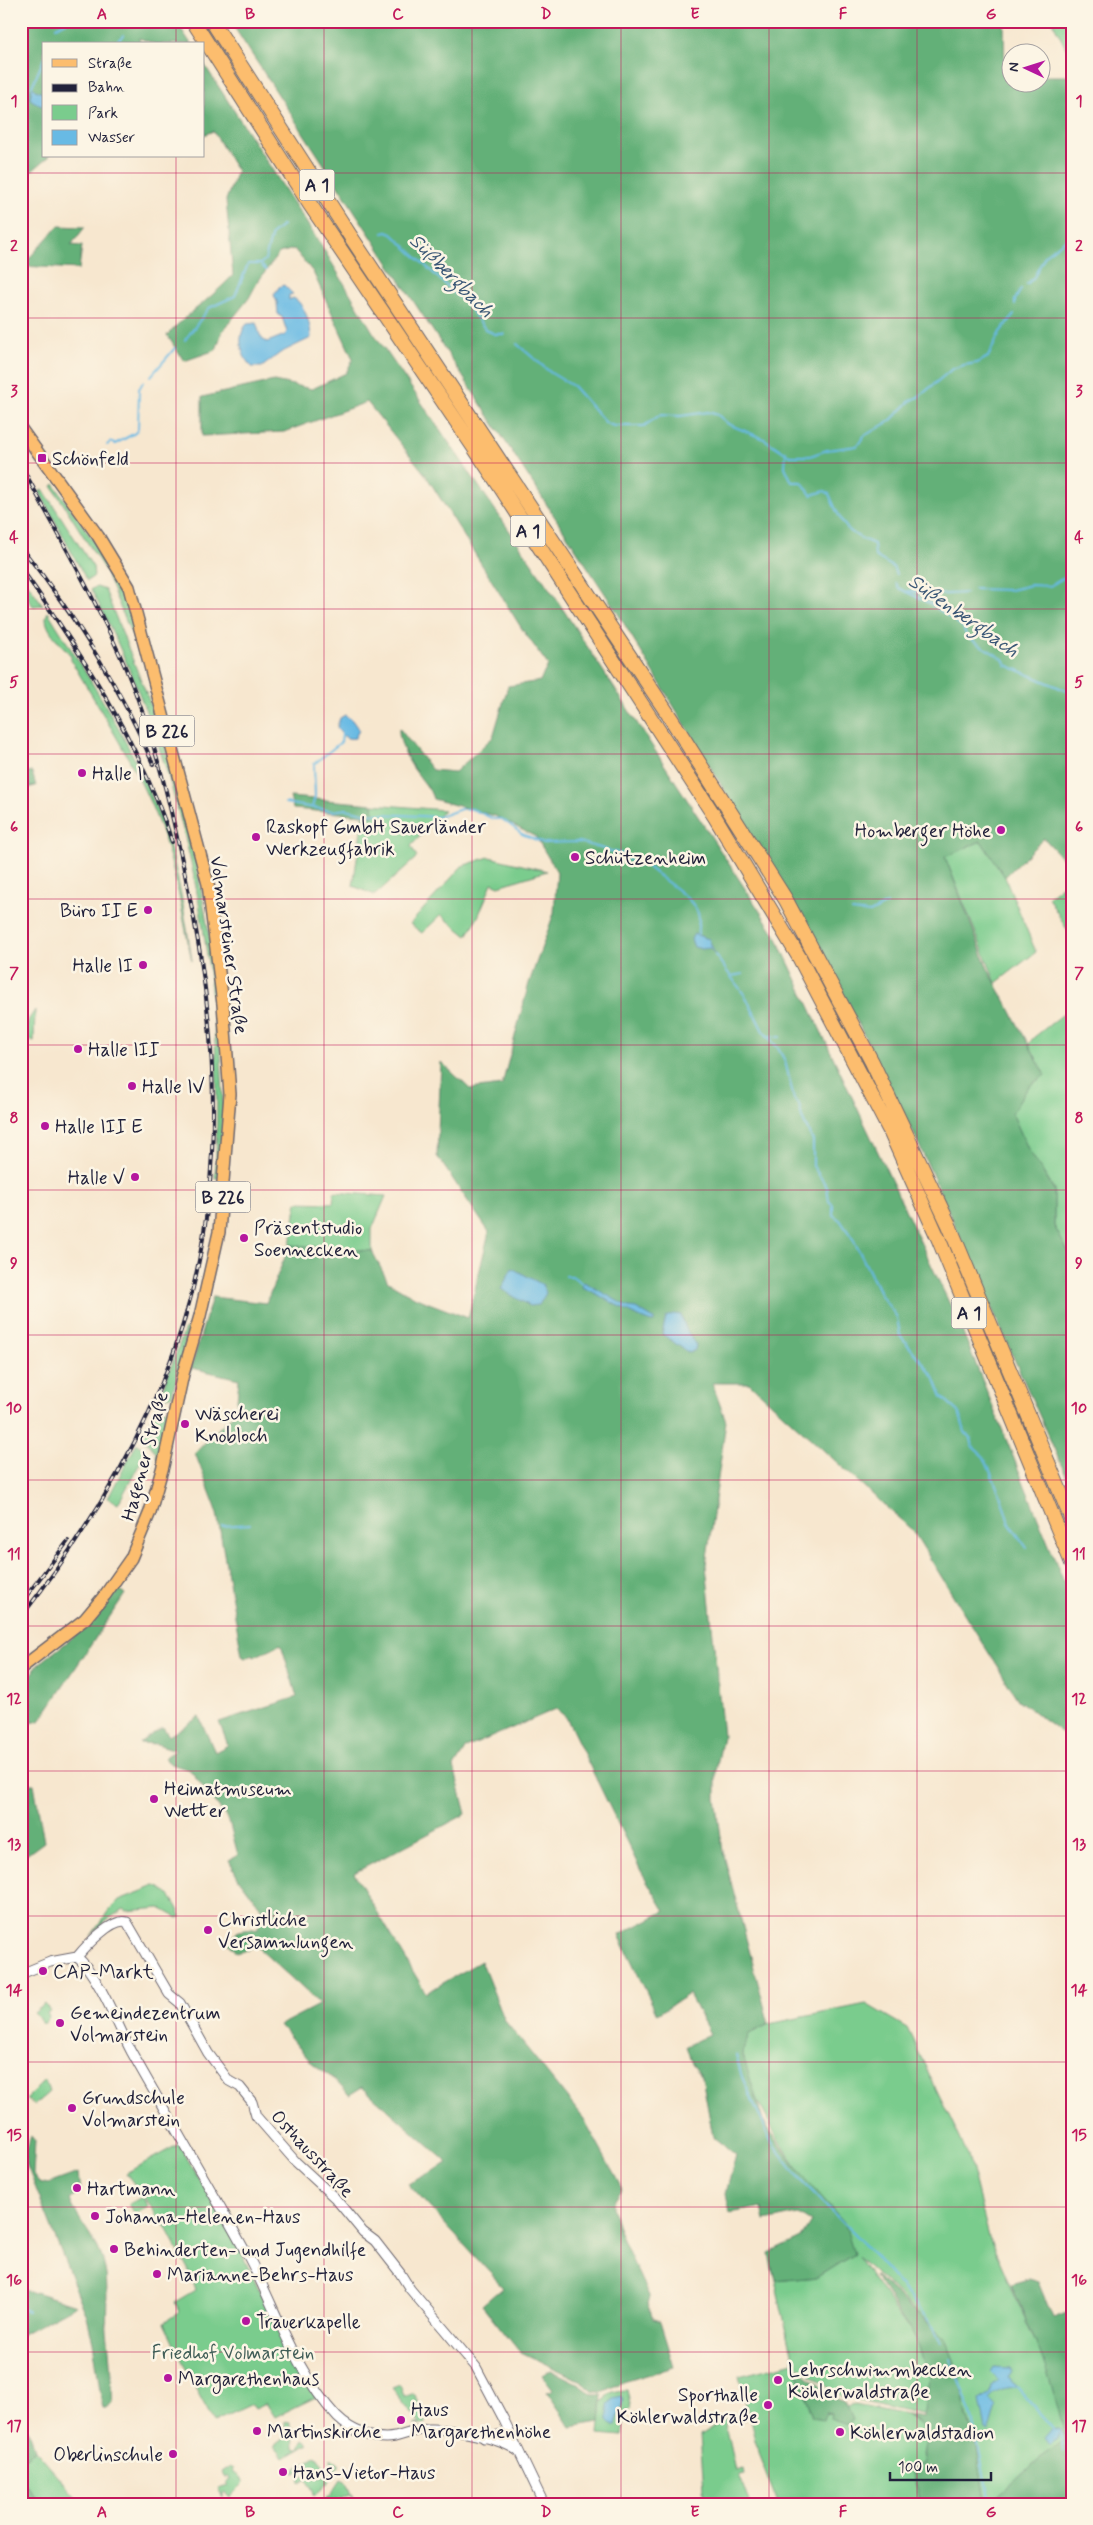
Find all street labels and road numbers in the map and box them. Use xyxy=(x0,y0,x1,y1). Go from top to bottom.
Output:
road number: A 1 xyxy=(300,170,334,200)
road number: A 1 xyxy=(510,516,546,546)
road number: B 226 xyxy=(140,716,194,746)
street label: Volmarsteiner Straße xyxy=(204,855,253,1036)
road number: B 226 xyxy=(196,1182,250,1212)
road number: A 1 xyxy=(952,1298,986,1329)
street label: Hagener Straße xyxy=(116,1389,178,1525)
street label: Osthausstraße xyxy=(265,2105,359,2203)

